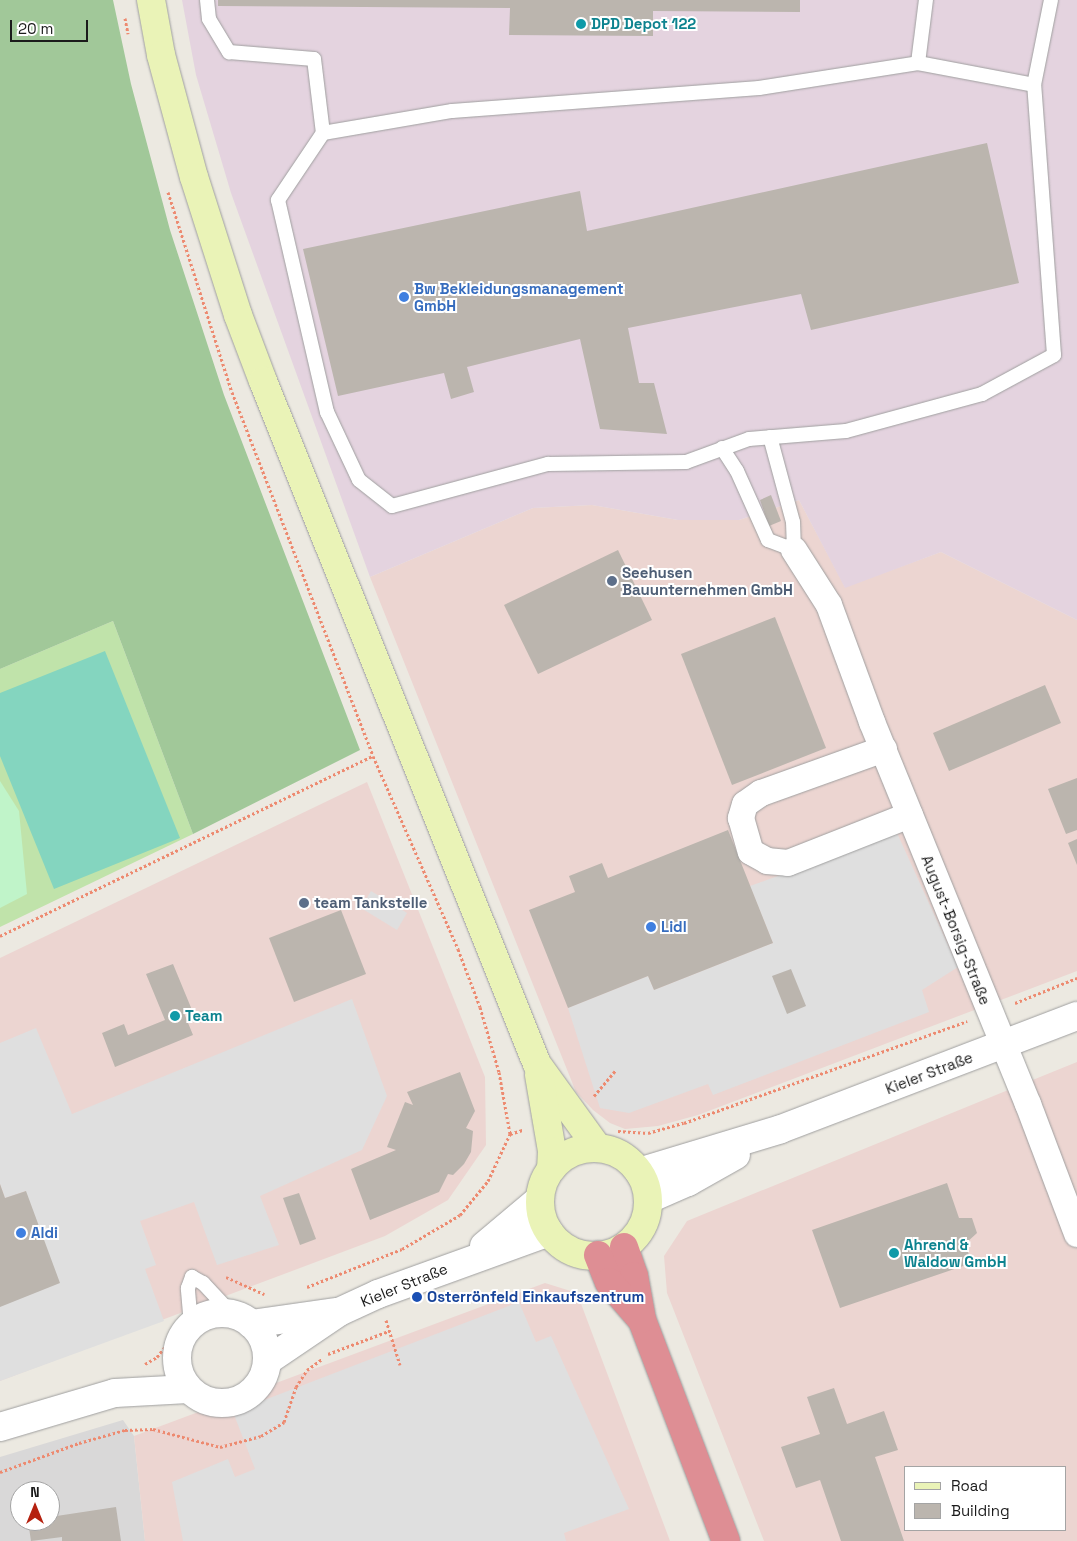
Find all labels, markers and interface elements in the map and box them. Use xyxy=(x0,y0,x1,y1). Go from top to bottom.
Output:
scale bar xyxy=(12,10,90,42)
place label: DPD Depot 122 xyxy=(591,15,696,33)
marker: DPD Depot 122 xyxy=(575,18,587,30)
text: 20 m xyxy=(18,19,53,38)
place label: Bw Bekleidungsmanagement GmbH xyxy=(414,279,624,314)
marker: Bw Bekleidungsmanagement GmbH xyxy=(398,291,410,303)
place label: Seehusen Bauunternehmen GmbH xyxy=(622,563,793,598)
marker: Seehusen Bauunternehmen GmbH xyxy=(606,575,618,587)
street label: August-Borsig-Straße xyxy=(918,853,994,1007)
place label: team Tankstelle xyxy=(314,894,428,912)
marker: team Tankstelle xyxy=(298,897,310,909)
place label: Lidl xyxy=(661,918,687,936)
marker: Lidl xyxy=(645,921,657,933)
place label: Team xyxy=(185,1007,223,1025)
marker: Team xyxy=(169,1010,181,1022)
street label: Kieler Straße xyxy=(883,1048,975,1098)
place label: Aldi xyxy=(31,1224,58,1242)
marker: Aldi xyxy=(15,1227,27,1239)
place label: Ahrend & Waldow GmbH xyxy=(904,1235,1006,1270)
marker: Ahrend & Waldow GmbH xyxy=(888,1247,900,1259)
street label: Kieler Straße xyxy=(358,1259,450,1311)
place label: Osterrönfeld Einkaufszentrum xyxy=(427,1288,644,1306)
marker: Osterrönfeld Einkaufszentrum xyxy=(411,1291,423,1303)
legend xyxy=(904,1466,1067,1531)
text: Road xyxy=(951,1476,988,1495)
north arrow xyxy=(10,1481,60,1531)
text: N xyxy=(30,1483,40,1501)
text: Building xyxy=(951,1501,1010,1520)

